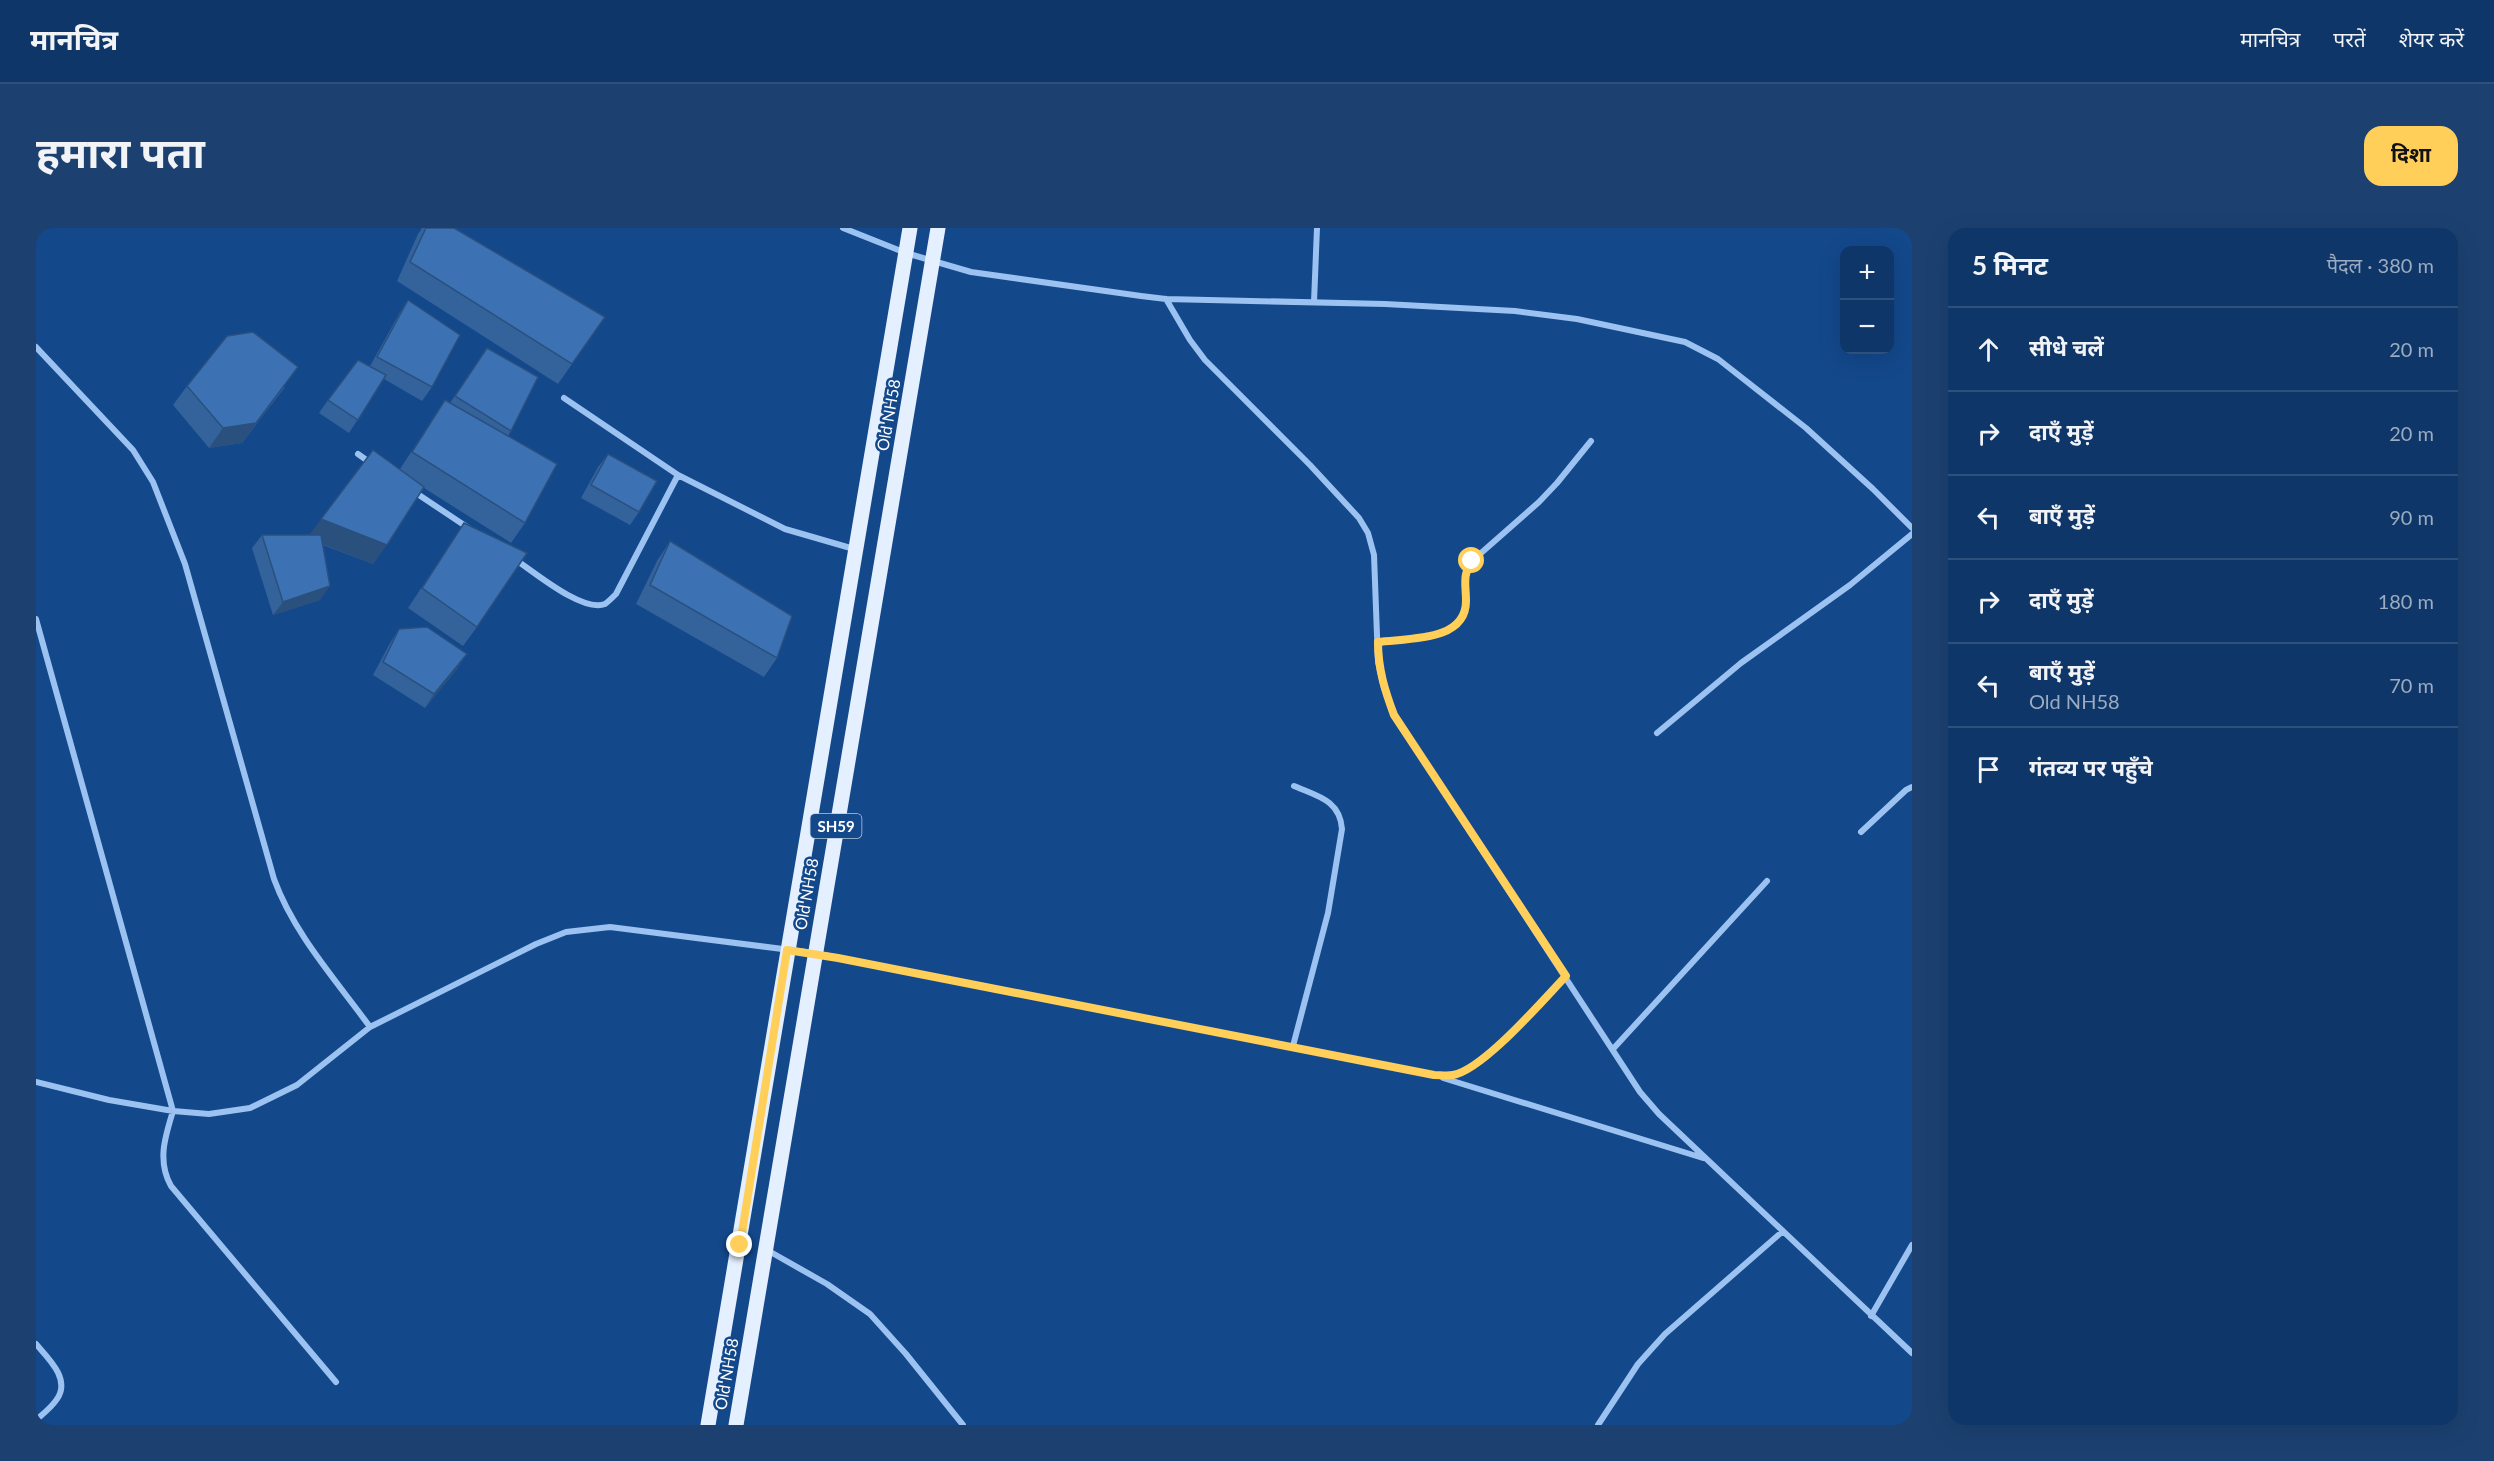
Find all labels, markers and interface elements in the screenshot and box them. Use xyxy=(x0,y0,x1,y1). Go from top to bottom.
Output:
text: मानचित्र xyxy=(30,22,118,56)
text: मानचित्र xyxy=(2240,26,2300,51)
text: परतें xyxy=(2333,26,2366,51)
text: शेयर करें xyxy=(2399,26,2464,51)
button: दिशा xyxy=(2364,126,2458,186)
text: हमारा पता xyxy=(36,127,205,177)
map controls xyxy=(1840,246,1894,354)
button: + xyxy=(1840,246,1894,300)
text: 5 मिनट xyxy=(1972,249,2048,281)
text: पैदल · 380 m xyxy=(2327,253,2434,277)
button: − xyxy=(1840,300,1894,354)
icon: ahead xyxy=(1972,333,2005,366)
text: सीधे चलें xyxy=(2029,334,2104,361)
text: 20 m xyxy=(2389,337,2434,361)
street label: Old NH58 xyxy=(872,378,904,452)
icon: right xyxy=(1972,417,2005,450)
text: दाएँ मुड़ें xyxy=(2029,418,2093,445)
text: 20 m xyxy=(2389,421,2434,445)
icon: left xyxy=(1972,501,2005,534)
text: बाएँ मुड़ें xyxy=(2029,502,2095,529)
text: 90 m xyxy=(2389,505,2434,529)
route start xyxy=(1458,547,1484,573)
icon: right xyxy=(1972,585,2005,618)
text: दाएँ मुड़ें xyxy=(2029,586,2093,613)
text: 180 m xyxy=(2378,589,2434,613)
text: बाएँ मुड़ें xyxy=(2029,658,2095,685)
icon: left xyxy=(1972,669,2005,702)
text: 70 m xyxy=(2389,673,2434,697)
text: Old NH58 xyxy=(2029,689,2120,713)
icon: arrive xyxy=(1972,753,2005,786)
text: गंतव्य पर पहुँचे xyxy=(2029,754,2153,781)
road number: SH59 xyxy=(810,814,862,838)
street label: Old NH58 xyxy=(790,857,822,931)
route end xyxy=(726,1231,752,1257)
street label: Old NH58 xyxy=(710,1337,742,1411)

